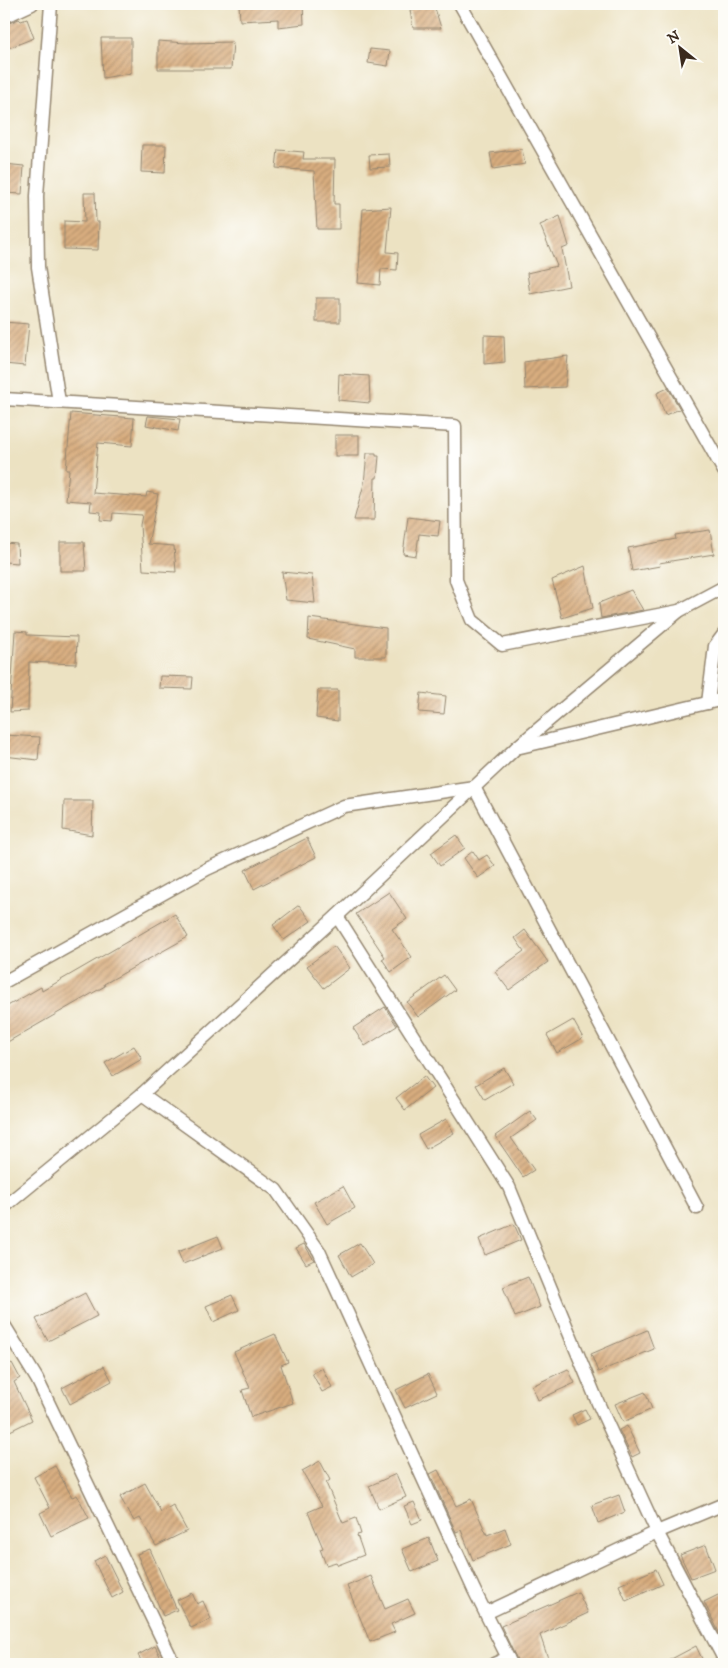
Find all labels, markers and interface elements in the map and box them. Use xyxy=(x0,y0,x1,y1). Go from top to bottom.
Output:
north arrow xyxy=(656,22,706,72)
text: N xyxy=(665,27,684,48)

